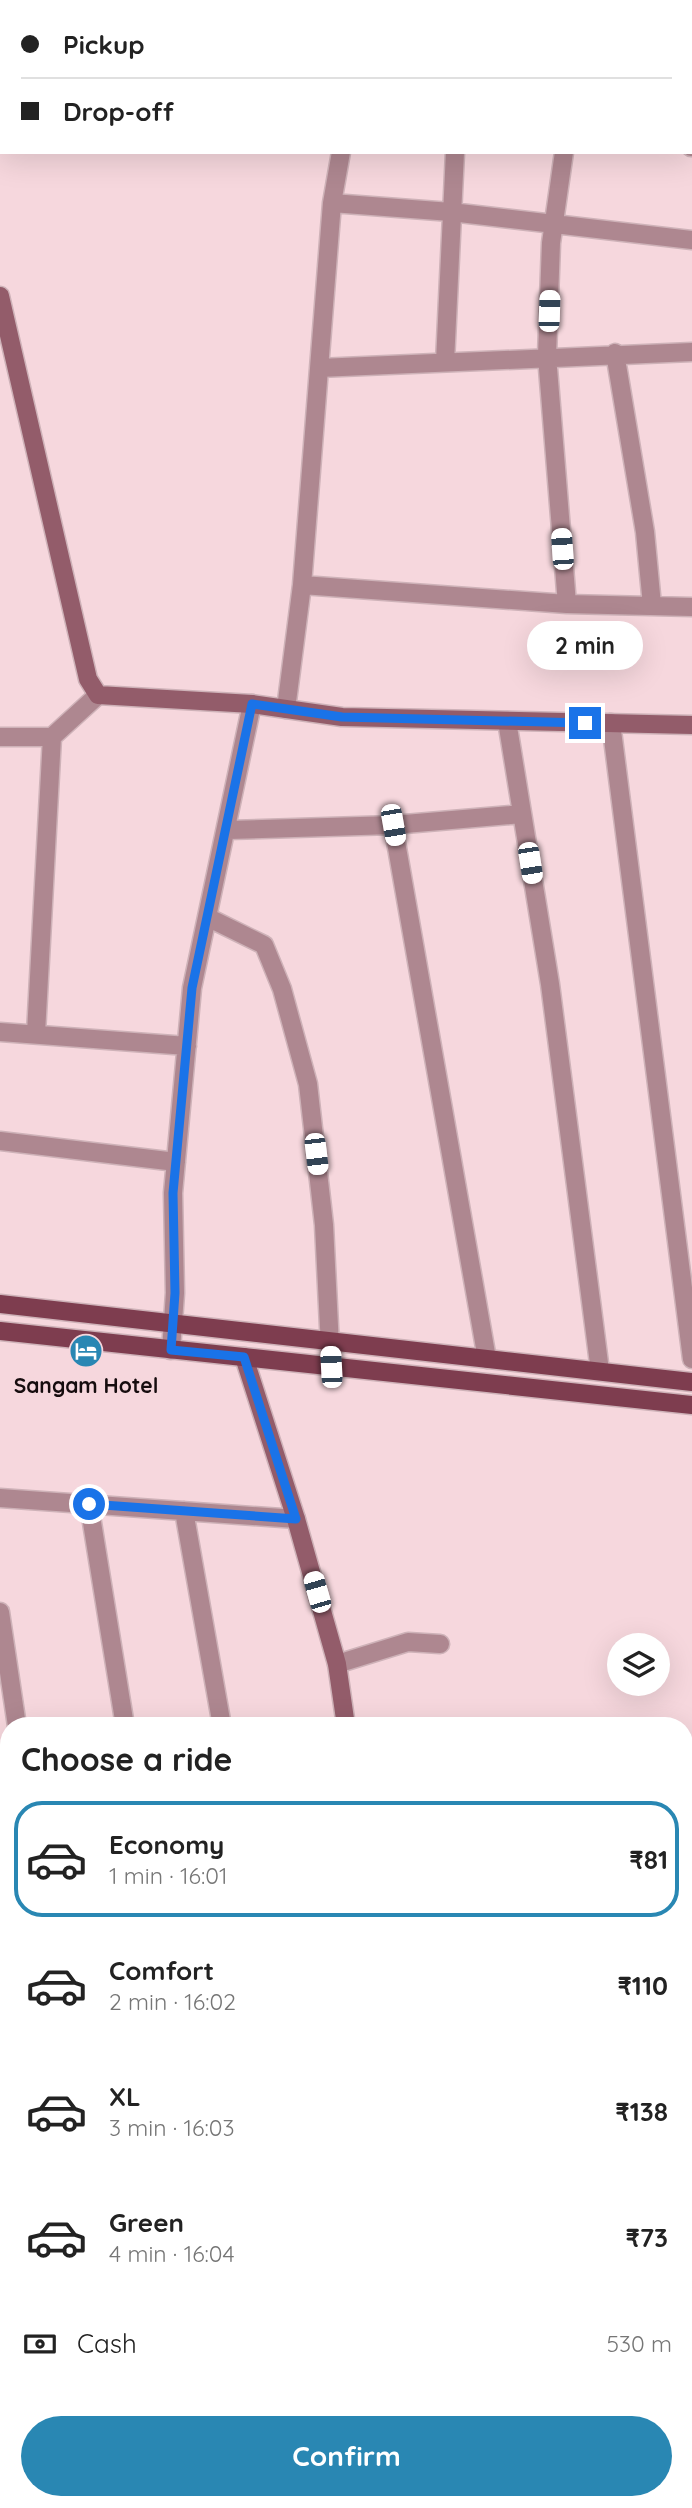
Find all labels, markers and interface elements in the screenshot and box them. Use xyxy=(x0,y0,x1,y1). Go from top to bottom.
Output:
text: Pickup xyxy=(63,28,145,61)
text: Drop-off xyxy=(63,95,174,128)
car xyxy=(538,290,561,332)
car xyxy=(551,527,574,571)
callout: 2 min xyxy=(527,622,643,670)
text: 2 min xyxy=(555,631,615,660)
route end xyxy=(569,707,601,739)
car xyxy=(380,802,407,848)
car xyxy=(517,841,544,885)
car xyxy=(304,1132,329,1176)
hotel icon: Sangam Hotel xyxy=(67,1332,105,1370)
car xyxy=(320,1345,343,1389)
place label: Sangam Hotel xyxy=(14,1372,158,1398)
route start xyxy=(73,1488,105,1520)
car xyxy=(302,1569,333,1615)
map controls xyxy=(607,1633,670,1696)
button: layers xyxy=(607,1633,670,1696)
text: Choose a ride xyxy=(21,1739,233,1779)
icon: car xyxy=(25,1828,88,1891)
text: Economy xyxy=(109,1828,224,1861)
text: ₹81 xyxy=(629,1843,668,1876)
text: 1 min · 16:01 xyxy=(109,1861,227,1890)
icon: car xyxy=(25,1954,88,2017)
text: Comfort xyxy=(109,1954,214,1987)
text: ₹110 xyxy=(617,1969,668,2002)
text: 2 min · 16:02 xyxy=(109,1987,236,2016)
icon: car xyxy=(25,2080,88,2143)
text: XL xyxy=(109,2080,141,2113)
text: ₹138 xyxy=(615,2095,668,2128)
text: 3 min · 16:03 xyxy=(109,2113,235,2142)
icon: car xyxy=(25,2206,88,2269)
text: Green xyxy=(109,2206,184,2239)
text: ₹73 xyxy=(625,2221,668,2254)
text: 4 min · 16:04 xyxy=(109,2239,235,2268)
icon: cash xyxy=(21,2325,59,2363)
text: Cash xyxy=(77,2327,137,2360)
text: 530 m xyxy=(606,2329,672,2358)
button: Confirm xyxy=(21,2416,672,2496)

